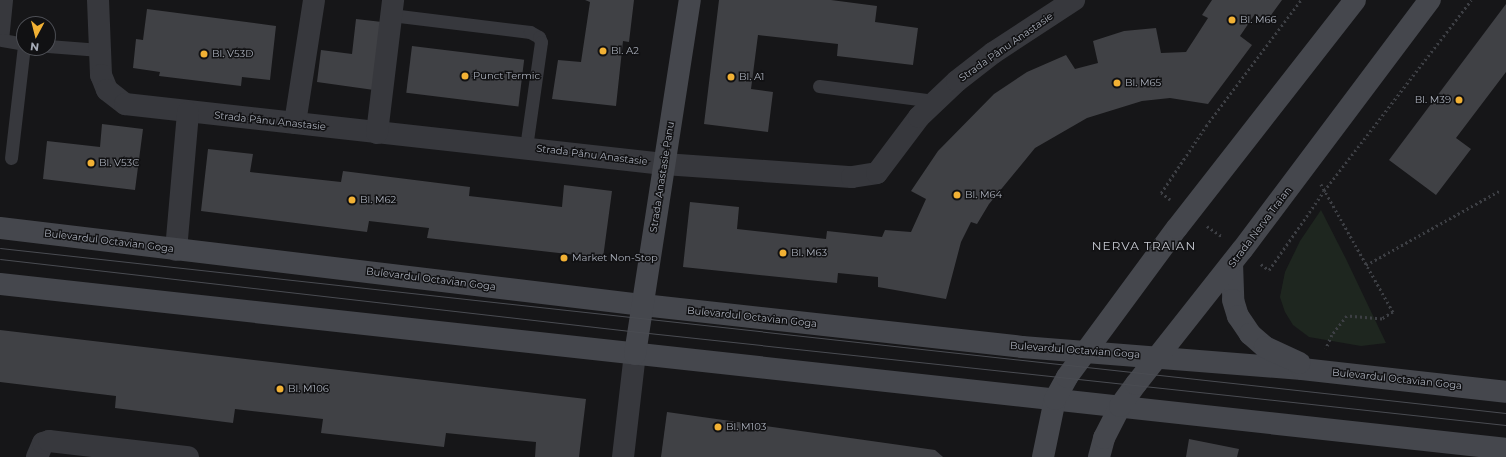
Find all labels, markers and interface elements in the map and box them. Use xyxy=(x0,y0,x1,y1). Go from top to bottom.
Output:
street label: Strada Pânu Anastasie xyxy=(957,10,1055,84)
place label: Bl. M66 xyxy=(1240,14,1277,26)
marker: Bl. M66 xyxy=(1227,15,1237,25)
north arrow xyxy=(16,16,56,56)
text: N xyxy=(29,39,40,54)
place label: Bl. A2 xyxy=(611,45,639,57)
marker: Bl. A2 xyxy=(598,46,608,56)
place label: Bl. V53D xyxy=(212,48,253,60)
marker: Bl. V53D xyxy=(199,49,209,59)
place label: Punct Termic xyxy=(473,70,540,82)
marker: Punct Termic xyxy=(460,71,470,81)
place label: Bl. A1 xyxy=(739,71,764,83)
marker: Bl. A1 xyxy=(726,72,736,82)
place label: Bl. M65 xyxy=(1125,77,1161,89)
marker: Bl. M65 xyxy=(1112,78,1122,88)
place label: Bl. M39 xyxy=(1415,94,1451,106)
marker: Bl. M39 xyxy=(1454,95,1464,105)
street label: Strada Pânu Anastasie xyxy=(214,109,326,133)
street label: Strada Anastasie Panu xyxy=(647,121,677,233)
street label: Strada Pânu Anastasie xyxy=(536,142,648,168)
place label: Bl. V53C xyxy=(99,157,139,169)
marker: Bl. V53C xyxy=(86,158,96,168)
street label: Strada Nerva Traian xyxy=(1226,184,1294,270)
place label: Bl. M64 xyxy=(965,189,1002,201)
marker: Bl. M64 xyxy=(952,190,962,200)
place label: Bl. M62 xyxy=(360,194,396,206)
marker: Bl. M62 xyxy=(347,195,357,205)
street label: Bulevardul Octavian Goga xyxy=(43,227,175,255)
district label: NERVA TRAIAN xyxy=(1092,239,1196,253)
place label: Bl. M63 xyxy=(791,247,827,259)
marker: Bl. M63 xyxy=(778,248,788,258)
place label: Market Non-Stop xyxy=(572,252,658,264)
marker: Market Non-Stop xyxy=(559,253,569,263)
street label: Bulevardul Octavian Goga xyxy=(365,265,497,293)
street label: Bulevardul Octavian Goga xyxy=(686,304,818,330)
street label: Bulevardul Octavian Goga xyxy=(1009,339,1141,361)
street label: Bulevardul Octavian Goga xyxy=(1331,366,1463,392)
place label: Bl. M106 xyxy=(288,383,329,395)
marker: Bl. M106 xyxy=(275,384,285,394)
place label: Bl. M103 xyxy=(726,421,766,433)
marker: Bl. M103 xyxy=(713,422,723,432)

